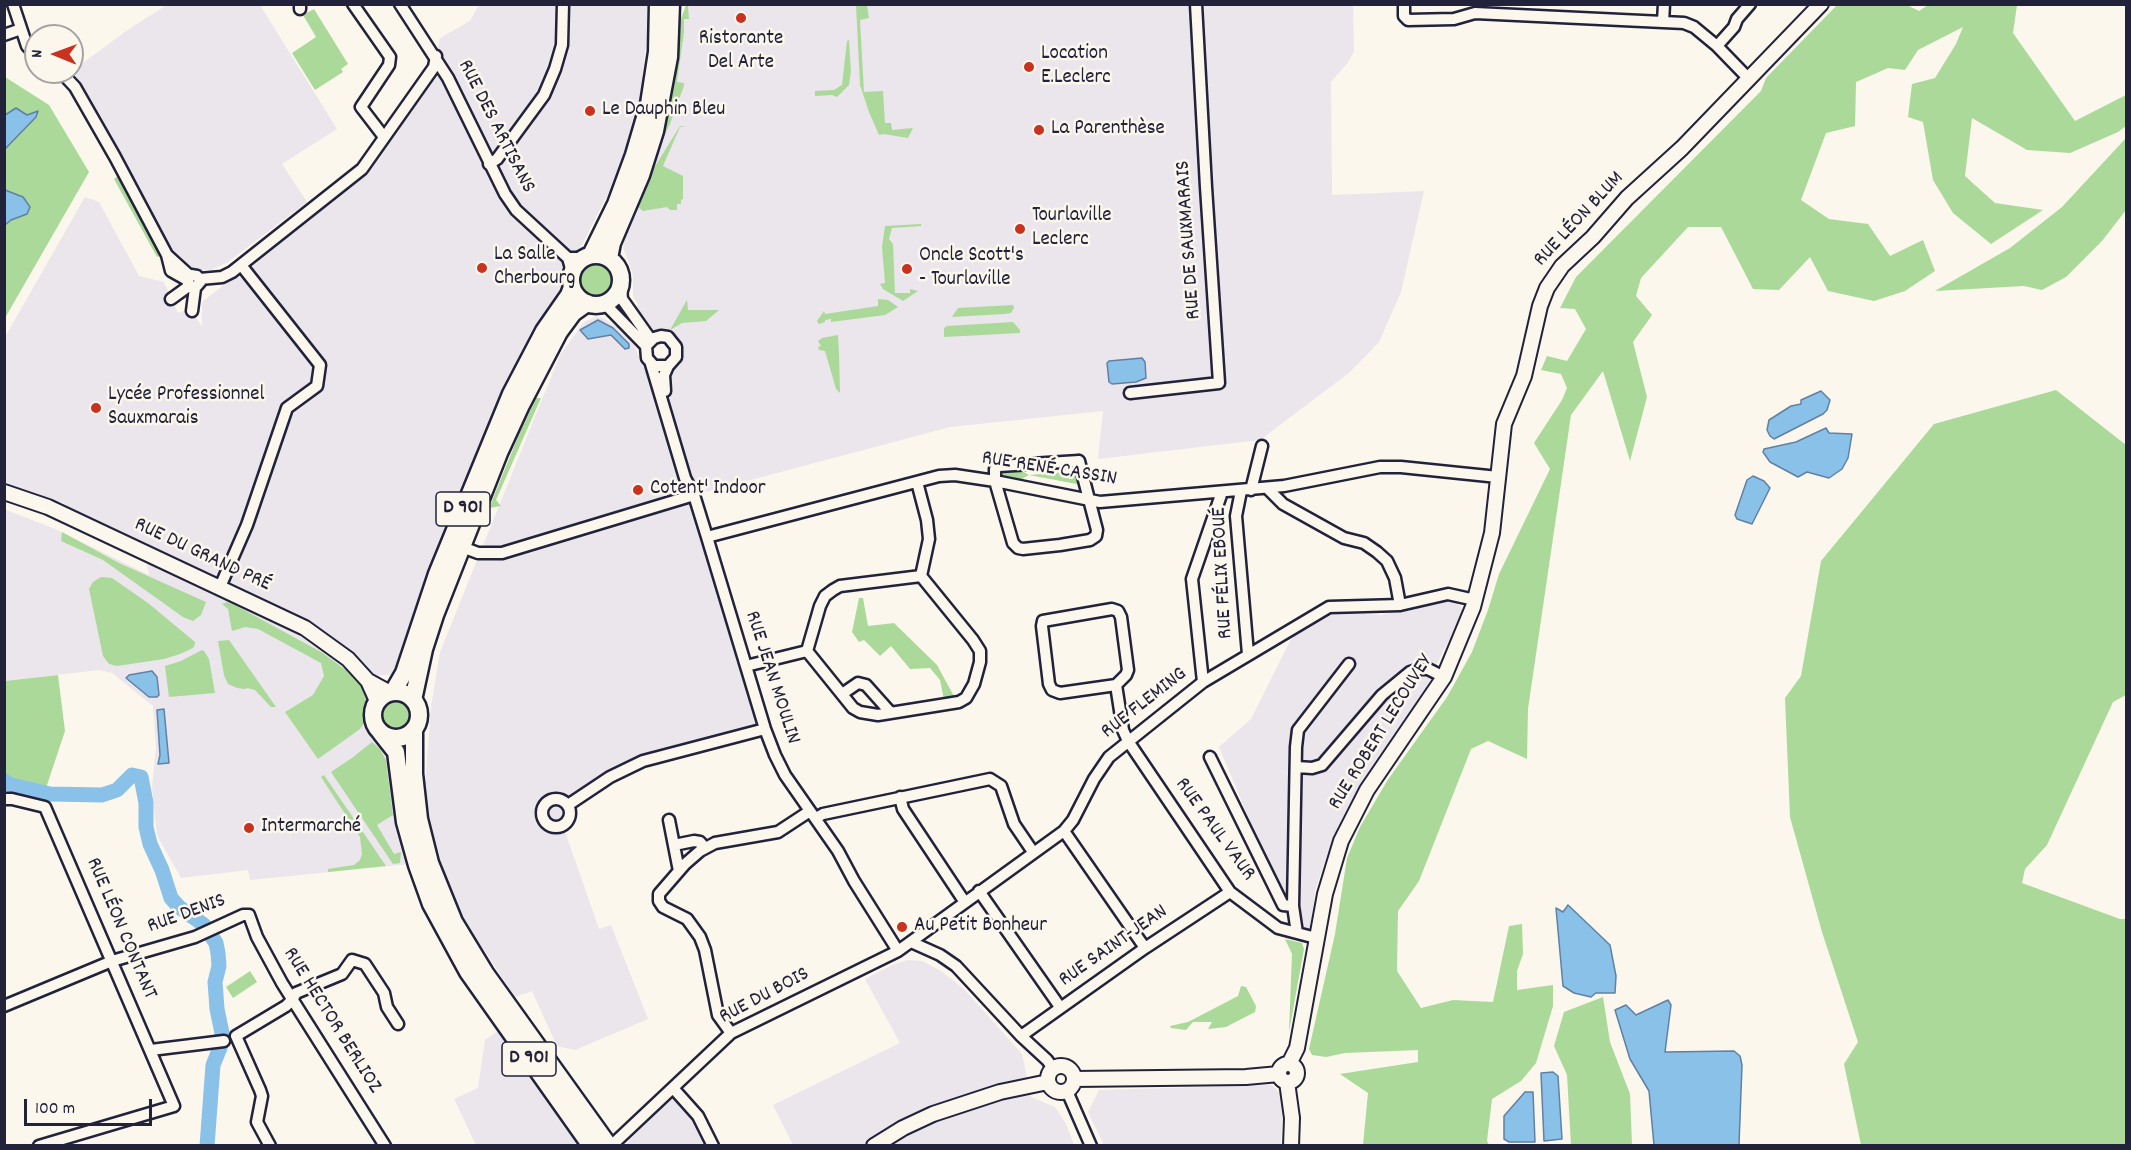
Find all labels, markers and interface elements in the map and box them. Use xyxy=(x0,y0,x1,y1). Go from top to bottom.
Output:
marker: Ristorante Del Arte xyxy=(734,11,748,25)
north arrow xyxy=(24,24,84,84)
place label: Ristorante Del Arte xyxy=(699,27,783,77)
place label: Location E.Leclerc xyxy=(1041,42,1111,92)
text: N xyxy=(26,50,49,58)
street label: RUE DES ARTISANS xyxy=(451,56,539,198)
marker: Location E.Leclerc xyxy=(1022,60,1036,74)
place label: Le Dauphin Bleu xyxy=(602,98,725,124)
marker: Le Dauphin Bleu xyxy=(583,104,597,118)
place label: La Parenthèse xyxy=(1051,117,1165,143)
marker: La Parenthèse xyxy=(1032,123,1046,137)
street label: RUE DE SAUXMARAIS xyxy=(1172,160,1208,320)
street label: RUE LÉON BLUM xyxy=(1530,167,1630,273)
place label: Tourlaville Leclerc xyxy=(1032,204,1111,254)
marker: Tourlaville Leclerc xyxy=(1013,222,1027,236)
place label: La Salle Cherbourg xyxy=(494,243,576,293)
place label: Oncle Scott's - Tourlaville xyxy=(919,244,1024,294)
marker: La Salle Cherbourg xyxy=(475,261,489,275)
marker: Oncle Scott's - Tourlaville xyxy=(900,262,914,276)
place label: Lycée Professionnel Sauxmarais xyxy=(108,383,264,433)
marker: Lycée Professionnel Sauxmarais xyxy=(89,401,103,415)
street label: RUE RENÉ CASSIN xyxy=(980,447,1118,493)
place label: Cotent' Indoor xyxy=(650,477,766,503)
marker: Cotent' Indoor xyxy=(631,483,645,497)
road number: D 901 xyxy=(436,492,490,526)
street label: RUE FÉLIX EBOUÉ xyxy=(1208,506,1240,640)
street label: RUE DU GRAND PRÉ xyxy=(130,513,274,599)
street label: RUE JEAN MOULIN xyxy=(738,608,804,748)
street label: RUE ROBERT LECOUVEY xyxy=(1324,651,1440,815)
street label: RUE FLEMING xyxy=(1097,663,1193,745)
street label: RUE PAUL VAUR xyxy=(1168,774,1260,886)
place label: Intermarché xyxy=(261,815,361,841)
marker: Intermarché xyxy=(242,821,256,835)
street label: RUE LÉON CONTANT xyxy=(79,854,161,1004)
street label: RUE DENIS xyxy=(145,889,229,941)
street label: RUE SAINT-JEAN xyxy=(1055,900,1173,994)
place label: Au Petit Bonheur xyxy=(914,914,1047,940)
marker: Au Petit Bonheur xyxy=(895,920,909,934)
street label: RUE HECTOR BERLIOZ xyxy=(276,944,386,1098)
street label: RUE DU BOIS xyxy=(716,963,814,1031)
road number: D 901 xyxy=(502,1042,556,1076)
scale bar xyxy=(27,1087,154,1125)
text: 100 m xyxy=(35,1097,75,1122)

